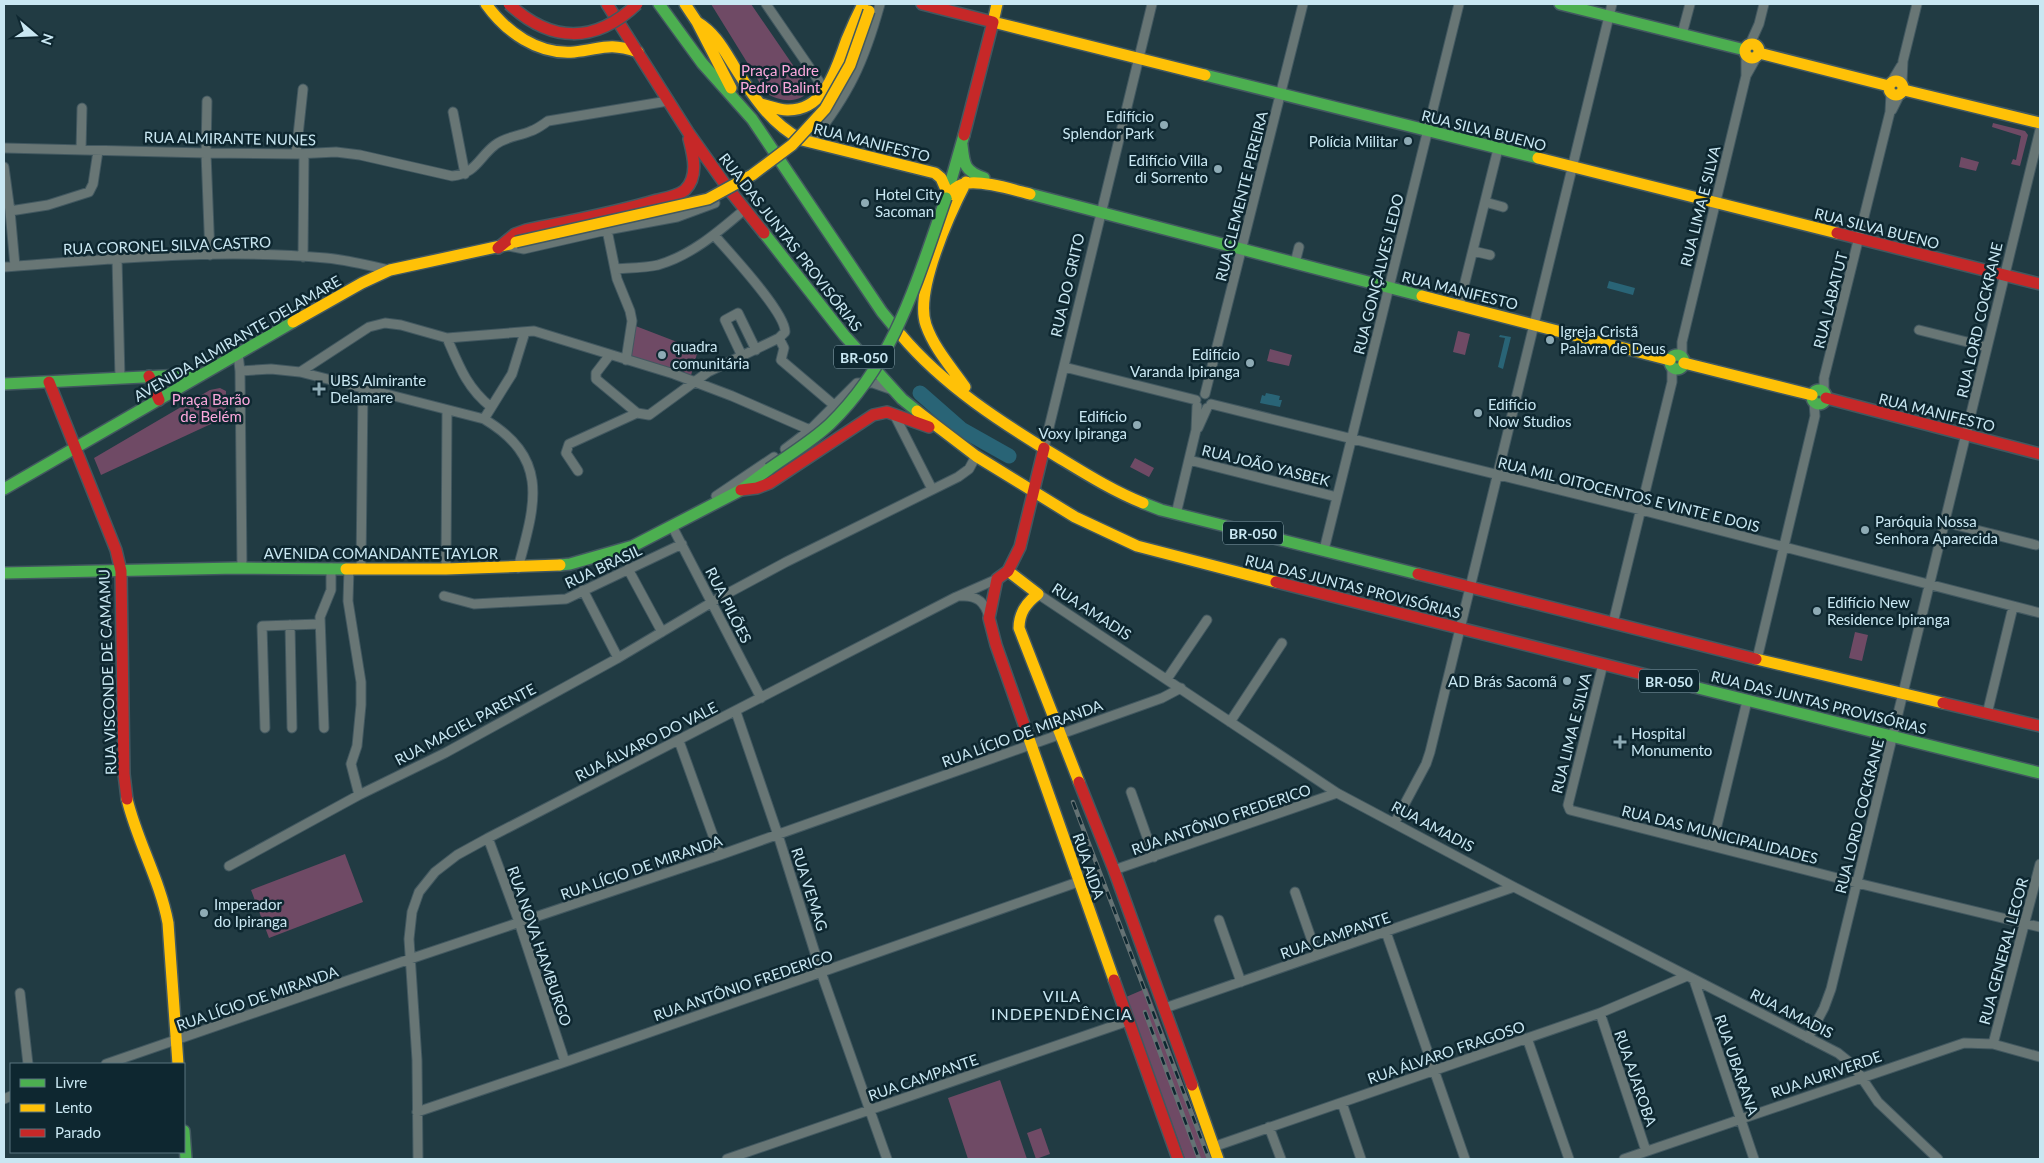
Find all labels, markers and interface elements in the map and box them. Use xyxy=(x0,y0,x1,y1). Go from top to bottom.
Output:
north arrow xyxy=(10,10,60,60)
text: N xyxy=(38,32,58,47)
park label: Praça Padre Pedro Balint xyxy=(740,61,821,96)
street label: RUA SILVA BUENO xyxy=(1420,106,1548,154)
place label: Edifício Splendor Park xyxy=(1063,107,1154,142)
street label: RUA CLEMENTE PEREIRA xyxy=(1211,108,1271,283)
street label: RUA MANIFESTO xyxy=(812,119,932,165)
marker: Edifício Splendor Park xyxy=(1158,119,1170,131)
street label: RUA ALMIRANTE NUNES xyxy=(144,127,316,149)
place label: Polícia Militar xyxy=(1309,132,1399,150)
marker: Polícia Militar xyxy=(1402,135,1414,147)
street label: RUA LIMA E SILVA xyxy=(1676,143,1724,268)
street label: RUA DAS JUNTAS PROVISÓRIAS xyxy=(716,149,866,335)
place label: Edifício Villa di Sorrento xyxy=(1128,151,1208,186)
marker: Edifício Villa di Sorrento xyxy=(1212,163,1224,175)
place label: Hotel City Sacoman xyxy=(875,185,942,220)
street label: RUA GONÇALVES LEDO xyxy=(1349,192,1407,356)
marker: Hotel City Sacoman xyxy=(859,197,871,209)
street label: RUA SILVA BUENO xyxy=(1813,204,1941,252)
street label: RUA DO GRITO xyxy=(1046,231,1088,339)
street label: RUA CORONEL SILVA CASTRO xyxy=(63,232,271,258)
street label: RUA LORD COCKRANE xyxy=(1952,241,2006,399)
street label: RUA LABATUT xyxy=(1809,250,1851,350)
street label: RUA MANIFESTO xyxy=(1400,267,1520,313)
street label: AVENIDA ALMIRANTE DELAMARE xyxy=(130,271,344,405)
place label: Igreja Cristã Palavra de Deus xyxy=(1560,322,1666,357)
marker: Igreja Cristã Palavra de Deus xyxy=(1544,334,1556,346)
place label: quadra comunitária xyxy=(672,337,750,372)
place label: Edifício Varanda Ipiranga xyxy=(1130,345,1240,380)
road number: BR-050 xyxy=(834,346,894,368)
marker: quadra comunitária xyxy=(656,349,668,361)
marker: Edifício Varanda Ipiranga xyxy=(1244,357,1256,369)
place label: UBS Almirante Delamare xyxy=(330,371,426,406)
marker: UBS Almirante Delamare xyxy=(312,382,326,396)
street label: RUA MANIFESTO xyxy=(1877,389,1997,435)
park label: Praça Barão de Belém xyxy=(172,390,250,425)
place label: Edifício Now Studios xyxy=(1488,395,1571,430)
place label: Edifício Voxy Ipiranga xyxy=(1039,407,1127,442)
marker: Edifício Now Studios xyxy=(1472,407,1484,419)
marker: Edifício Voxy Ipiranga xyxy=(1131,419,1143,431)
street label: RUA JOÃO YASBEK xyxy=(1200,440,1332,490)
street label: RUA MIL OITOCENTOS E VINTE E DOIS xyxy=(1496,453,1762,535)
place label: Paróquia Nossa Senhora Aparecida xyxy=(1875,512,1998,547)
road number: BR-050 xyxy=(1223,522,1283,544)
marker: Paróquia Nossa Senhora Aparecida xyxy=(1859,524,1871,536)
street label: RUA BRASIL xyxy=(562,540,645,592)
street label: AVENIDA COMANDANTE TAYLOR xyxy=(264,544,499,562)
street label: RUA DAS JUNTAS PROVISÓRIAS xyxy=(1243,550,1463,622)
street label: RUA PILÕES xyxy=(702,564,756,646)
street label: RUA VISCONDE DE CAMAMU xyxy=(94,569,120,775)
street label: RUA AMADIS xyxy=(1049,579,1135,643)
place label: Edifício New Residence Ipiranga xyxy=(1827,593,1950,628)
marker: Edifício New Residence Ipiranga xyxy=(1811,605,1823,617)
street label: RUA DAS JUNTAS PROVISÓRIAS xyxy=(1709,666,1929,738)
road number: BR-050 xyxy=(1639,669,1699,692)
street label: RUA LIMA E SILVA xyxy=(1547,670,1595,795)
place label: AD Brás Sacomã xyxy=(1448,672,1557,690)
marker: AD Brás Sacomã xyxy=(1561,675,1573,687)
street label: RUA MACIEL PARENTE xyxy=(392,679,538,769)
street label: RUA LÍCIO DE MIRANDA xyxy=(939,695,1106,771)
street label: RUA ÁLVARO DO VALE xyxy=(572,697,720,785)
place label: Hospital Monumento xyxy=(1631,724,1712,759)
marker: Hospital Monumento xyxy=(1613,735,1627,749)
street label: RUA LORD COCKRANE xyxy=(1831,737,1887,895)
street label: RUA ANTÔNIO FREDERICO xyxy=(1129,780,1313,858)
street label: RUA AMADIS xyxy=(1389,797,1477,855)
street label: RUA DAS MUNICIPALIDADES xyxy=(1620,801,1820,867)
street label: RUA LÍCIO DE MIRANDA xyxy=(558,831,725,903)
street label: RUA AIDA xyxy=(1069,831,1109,902)
street label: RUA VEMAG xyxy=(788,845,832,933)
street label: RUA NOVA HAMBURGO xyxy=(504,864,576,1028)
street label: RUA GENERAL LECOR xyxy=(1975,875,2031,1026)
place label: Imperador do Ipiranga xyxy=(214,895,287,930)
marker: Imperador do Ipiranga xyxy=(198,907,210,919)
street label: RUA CAMPANTE xyxy=(1278,908,1392,962)
street label: RUA ANTÔNIO FREDERICO xyxy=(651,946,835,1024)
street label: RUA LÍCIO DE MIRANDA xyxy=(174,962,341,1034)
street label: RUA AMADIS xyxy=(1747,984,1837,1042)
district label: VILA INDEPENDÊNCIA xyxy=(991,986,1133,1023)
street label: RUA UBARANA xyxy=(1711,1012,1763,1119)
street label: RUA ÁLVARO FRAGOSO xyxy=(1365,1017,1527,1087)
street label: RUA AJAROBA xyxy=(1611,1027,1661,1129)
street label: RUA AURIVERDE xyxy=(1768,1047,1884,1101)
street label: RUA CAMPANTE xyxy=(866,1050,980,1104)
legend xyxy=(10,1063,185,1153)
text: Livre xyxy=(55,1073,87,1091)
text: Lento xyxy=(55,1098,92,1116)
text: Parado xyxy=(55,1123,101,1141)

